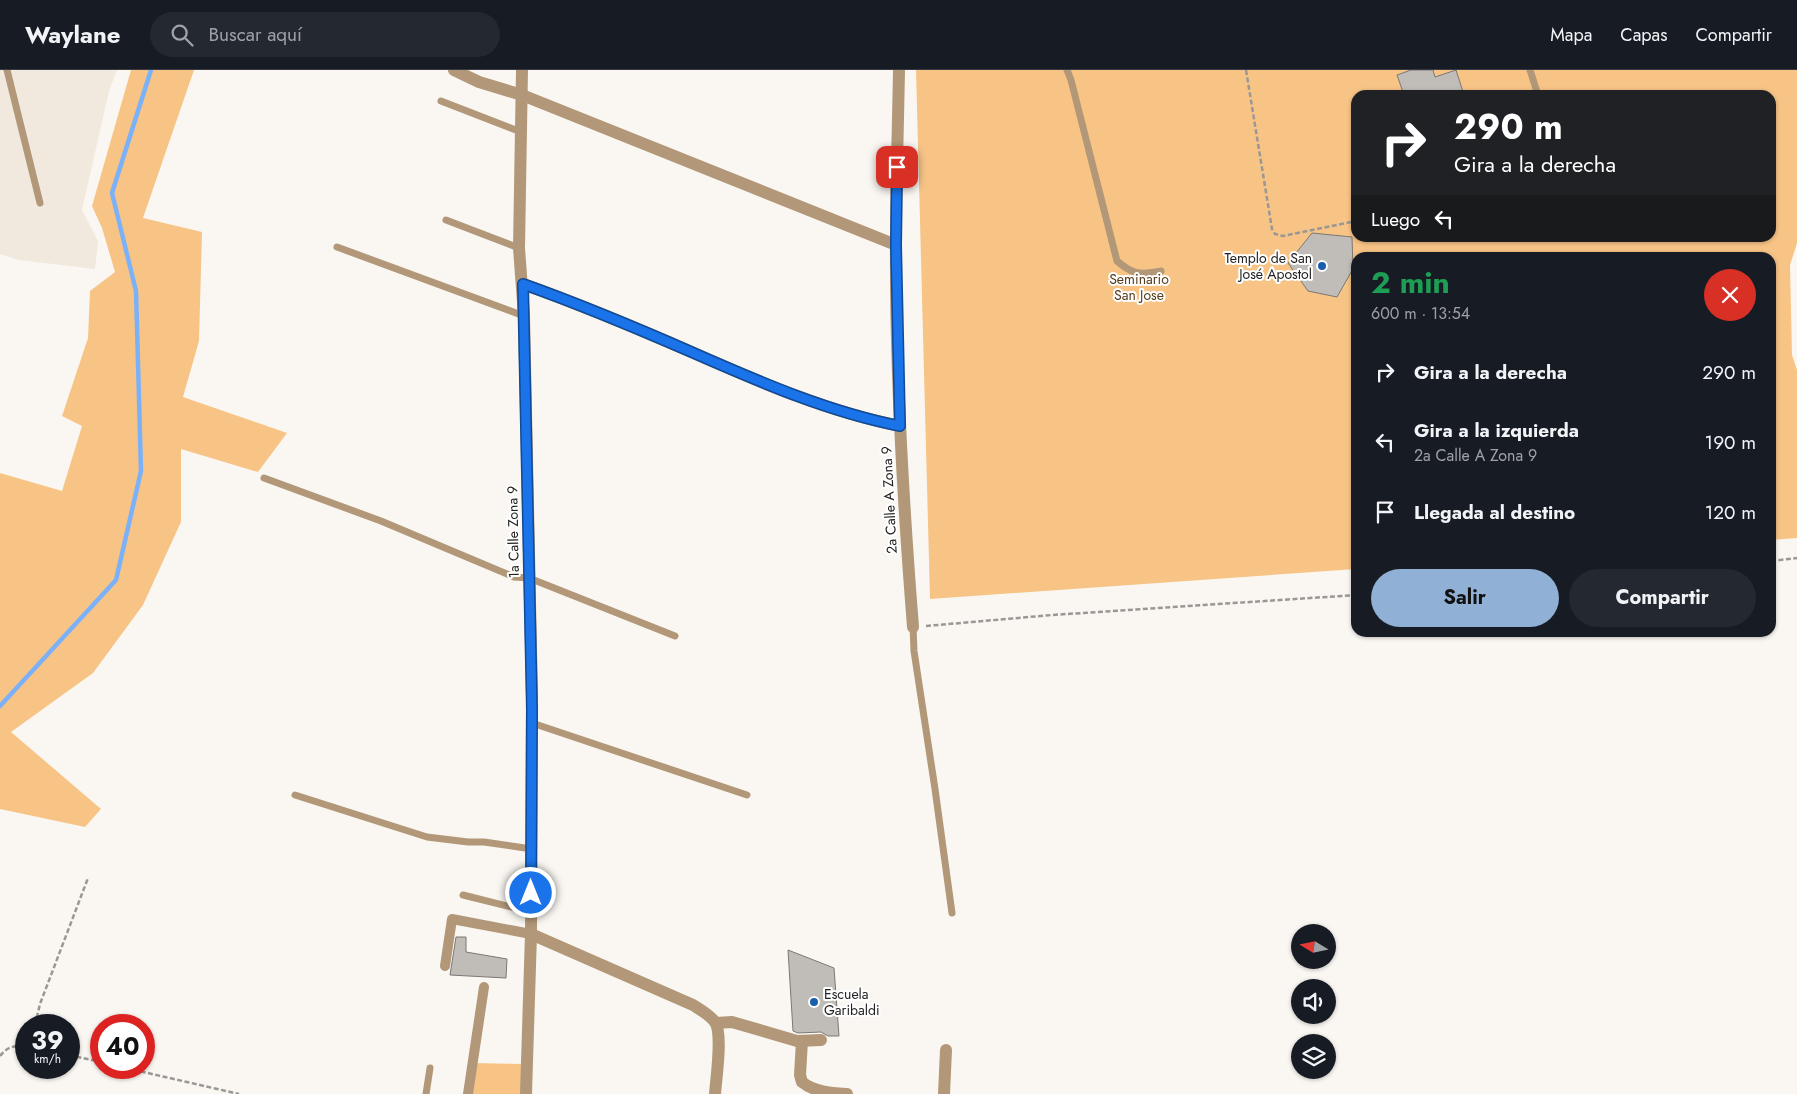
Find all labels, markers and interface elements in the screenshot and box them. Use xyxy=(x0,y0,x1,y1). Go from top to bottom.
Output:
search box xyxy=(150,12,500,57)
text: Waylane xyxy=(25,17,120,52)
icon: search xyxy=(168,21,196,49)
text: Buscar aquí xyxy=(208,21,302,48)
text: Mapa xyxy=(1550,22,1592,48)
text: Capas xyxy=(1620,22,1668,48)
text: Compartir xyxy=(1696,22,1772,48)
text: 290 m xyxy=(1454,102,1563,152)
icon: right xyxy=(1371,110,1436,175)
pin xyxy=(876,146,918,188)
text: Gira a la derecha xyxy=(1454,148,1616,180)
icon: arrive xyxy=(883,153,911,181)
icon: left xyxy=(1430,205,1458,233)
text: Luego xyxy=(1371,206,1420,233)
place label: Templo de San José Apostol xyxy=(1225,248,1312,284)
marker: Templo de San José Apostol xyxy=(1316,260,1328,272)
text: 2 min xyxy=(1371,261,1450,304)
park label: Seminario San Jose xyxy=(1109,269,1169,305)
button: close xyxy=(1704,269,1756,321)
text: 600 m · 13:54 xyxy=(1371,302,1470,325)
icon: right xyxy=(1371,358,1399,386)
text: Gira a la derecha xyxy=(1414,359,1567,386)
text: 290 m xyxy=(1702,359,1756,386)
text: Gira a la izquierda xyxy=(1414,417,1579,444)
icon: left xyxy=(1371,428,1399,456)
text: 190 m xyxy=(1705,429,1756,456)
text: 2a Calle A Zona 9 xyxy=(1414,444,1537,467)
street label: 2a Calle A Zona 9 xyxy=(876,446,902,554)
street label: 1a Calle Zona 9 xyxy=(502,486,524,578)
icon: arrive xyxy=(1371,498,1399,526)
text: Llegada al destino xyxy=(1414,499,1575,526)
text: 120 m xyxy=(1705,499,1756,526)
button: Salir xyxy=(1371,569,1559,627)
button: Compartir xyxy=(1569,569,1756,627)
position arrow xyxy=(504,866,556,918)
north arrow xyxy=(1291,924,1336,969)
map controls xyxy=(1291,924,1336,1079)
button: sound xyxy=(1291,979,1336,1024)
place label: Escuela Garibaldi xyxy=(824,984,880,1020)
marker: Escuela Garibaldi xyxy=(808,996,820,1008)
speed limit sign: 40 xyxy=(90,1014,155,1079)
text: 39 xyxy=(31,1022,64,1058)
button: layers xyxy=(1291,1034,1336,1079)
text: km/h xyxy=(34,1050,61,1068)

